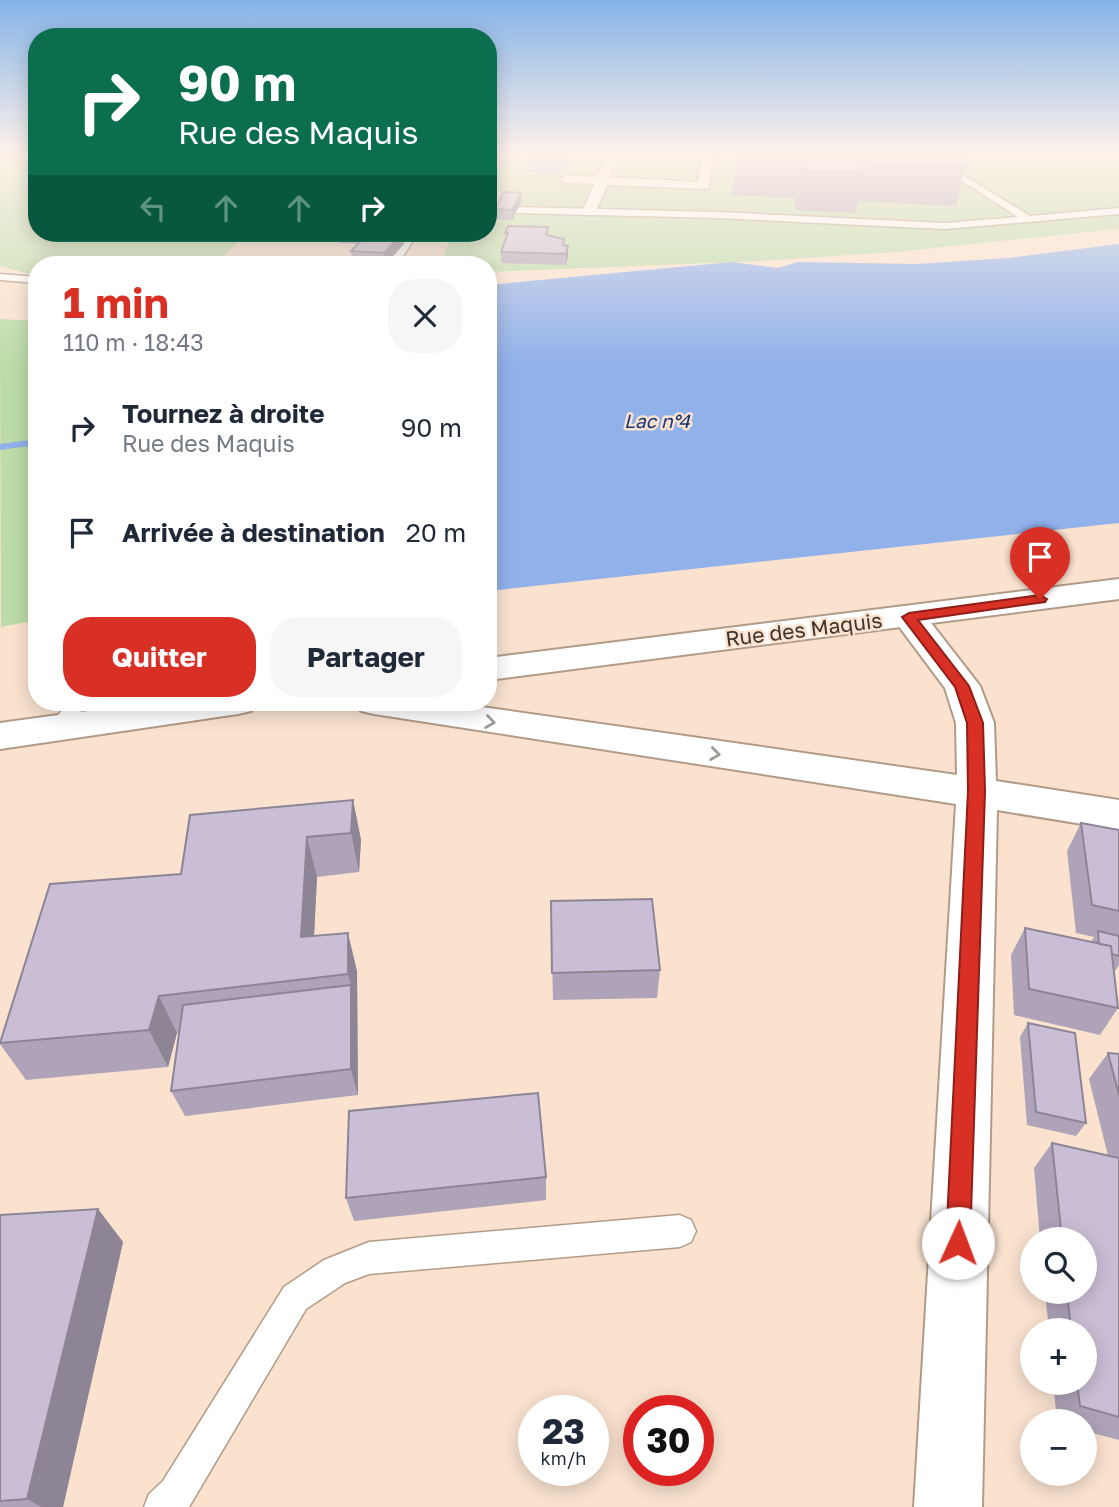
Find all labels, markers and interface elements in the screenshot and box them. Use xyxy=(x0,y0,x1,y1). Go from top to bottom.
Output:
text: 90 m xyxy=(178,53,296,112)
icon: right xyxy=(63,56,154,147)
text: Rue des Maquis xyxy=(178,113,418,151)
icon: left xyxy=(134,189,172,227)
icon: ahead xyxy=(207,189,245,227)
icon: ahead xyxy=(280,189,318,227)
icon: right xyxy=(353,189,391,227)
text: 1 min xyxy=(63,277,169,327)
button: close xyxy=(388,279,462,353)
text: 110 m · 18:43 xyxy=(63,328,204,356)
text: Tournez à droite xyxy=(122,398,325,429)
icon: right xyxy=(63,409,101,447)
water label: Lac n°4 xyxy=(624,409,691,432)
text: 90 m xyxy=(401,412,462,443)
text: Rue des Maquis xyxy=(122,429,295,457)
icon: arrive xyxy=(63,514,101,552)
text: Arrivée à destination xyxy=(122,517,385,548)
text: 20 m xyxy=(406,517,466,548)
pin xyxy=(1010,527,1070,599)
icon: arrive xyxy=(1021,538,1059,576)
street label: Rue des Maquis xyxy=(724,606,884,652)
button: Quitter xyxy=(63,617,256,697)
button: Partager xyxy=(270,617,462,697)
one-way arrow xyxy=(484,714,496,729)
one-way arrow xyxy=(709,746,721,761)
position arrow xyxy=(921,1206,995,1280)
map controls xyxy=(1020,1227,1097,1486)
button: search xyxy=(1020,1227,1097,1304)
button: + xyxy=(1020,1318,1097,1395)
speed limit sign: 30 xyxy=(623,1395,714,1486)
button: − xyxy=(1020,1409,1097,1486)
text: 23 xyxy=(542,1410,585,1452)
text: km/h xyxy=(541,1447,586,1469)

